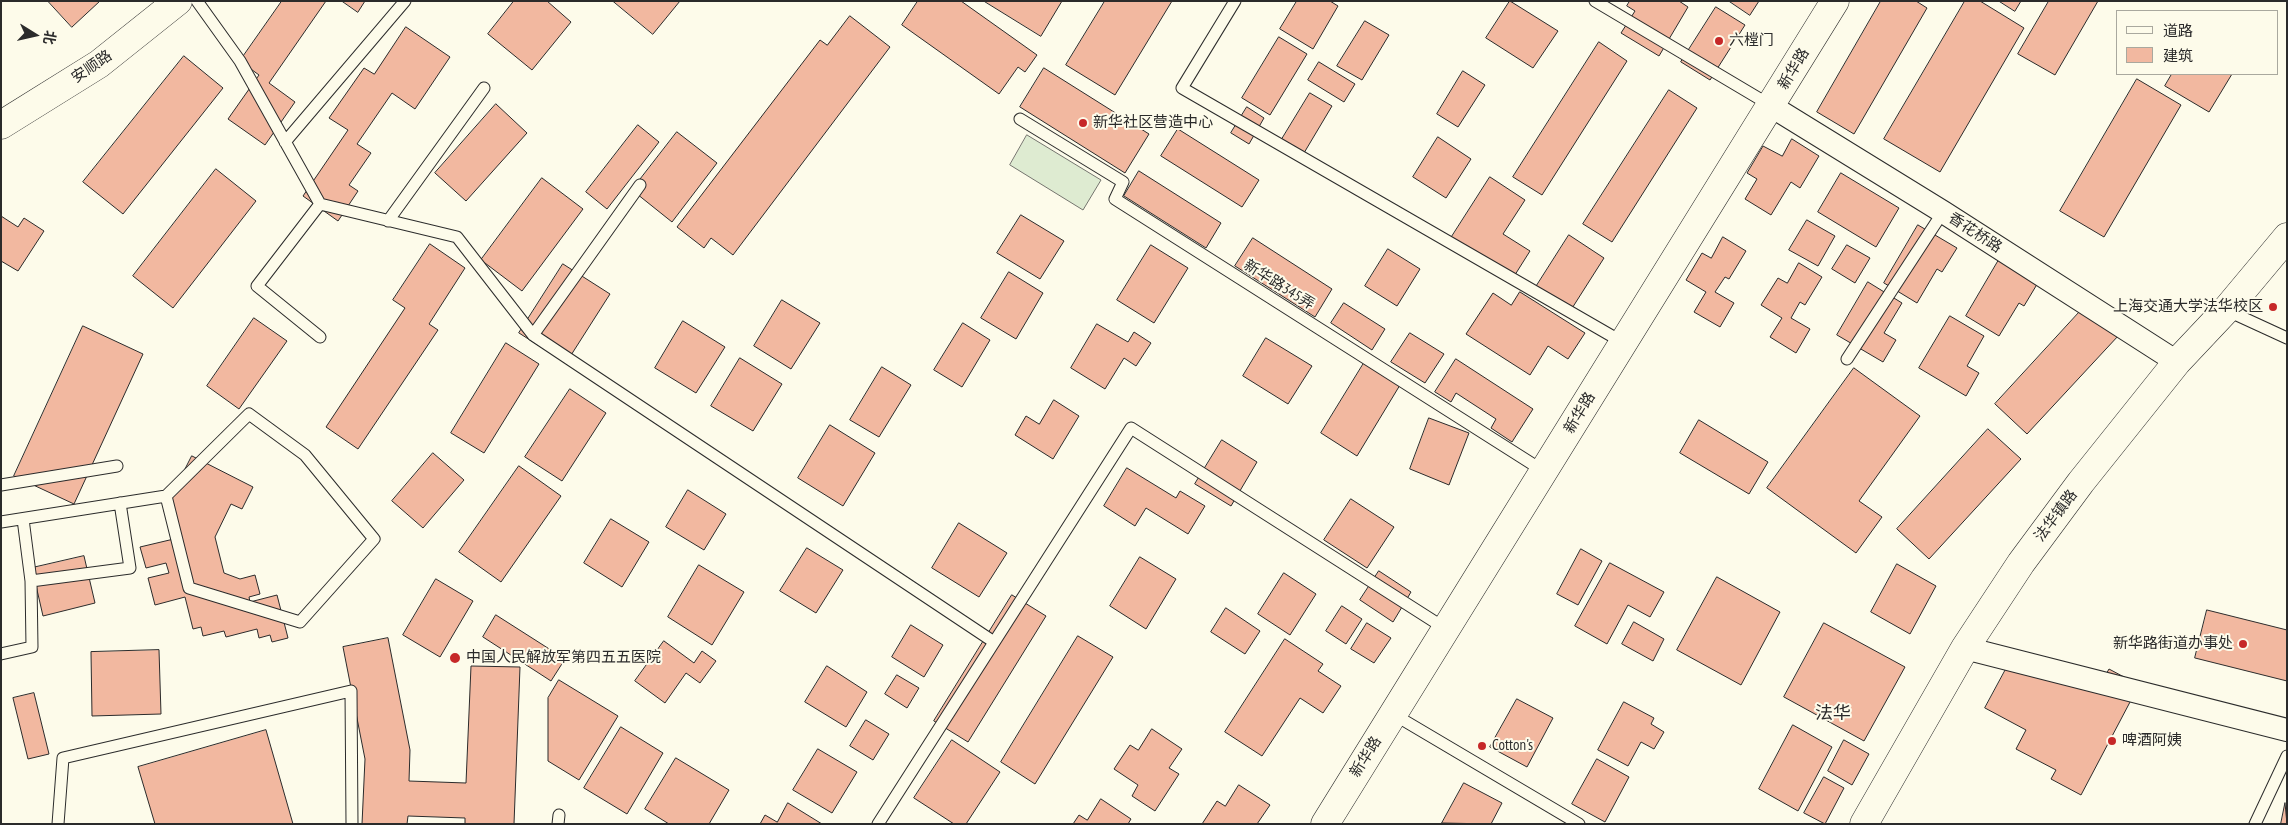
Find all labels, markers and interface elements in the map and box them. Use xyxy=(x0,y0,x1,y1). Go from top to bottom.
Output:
north arrow xyxy=(10,10,60,60)
legend xyxy=(2116,10,2278,75)
text: 道路 xyxy=(2163,21,2193,40)
text: 北 xyxy=(40,29,60,46)
place label: 六樘门 xyxy=(1729,32,1774,50)
marker: 六樘门 xyxy=(1713,35,1725,47)
street label: 新华路 xyxy=(1775,45,1813,93)
text: 建筑 xyxy=(2163,46,2193,65)
street label: 安顺路 xyxy=(68,47,116,87)
place label: 新华社区营造中心 xyxy=(1093,114,1213,132)
marker: 新华社区营造中心 xyxy=(1077,117,1089,129)
street label: 香花桥路 xyxy=(1945,209,2005,257)
street label: 新华路345弄 xyxy=(1240,256,1318,314)
place label: 上海交通大学法华校区 xyxy=(2113,298,2263,316)
marker: 上海交通大学法华校区 xyxy=(2267,301,2279,313)
street label: 新华路 xyxy=(1561,389,1599,437)
street label: 法华镇路 xyxy=(2031,487,2081,545)
place label: 新华路街道办事处 xyxy=(2113,635,2233,653)
marker: 新华路街道办事处 xyxy=(2237,638,2249,650)
place label: 中国人民解放军第四五五医院 xyxy=(466,649,661,667)
marker: 中国人民解放军第四五五医院 xyxy=(448,651,462,665)
district label: 法华 xyxy=(1815,703,1851,725)
place label: 啤酒阿姨 xyxy=(2122,732,2182,750)
street label: 新华路 xyxy=(1346,733,1386,781)
marker: 啤酒阿姨 xyxy=(2106,735,2118,747)
place label: Cotton's xyxy=(1492,737,1533,755)
marker: Cotton's xyxy=(1476,740,1488,752)

